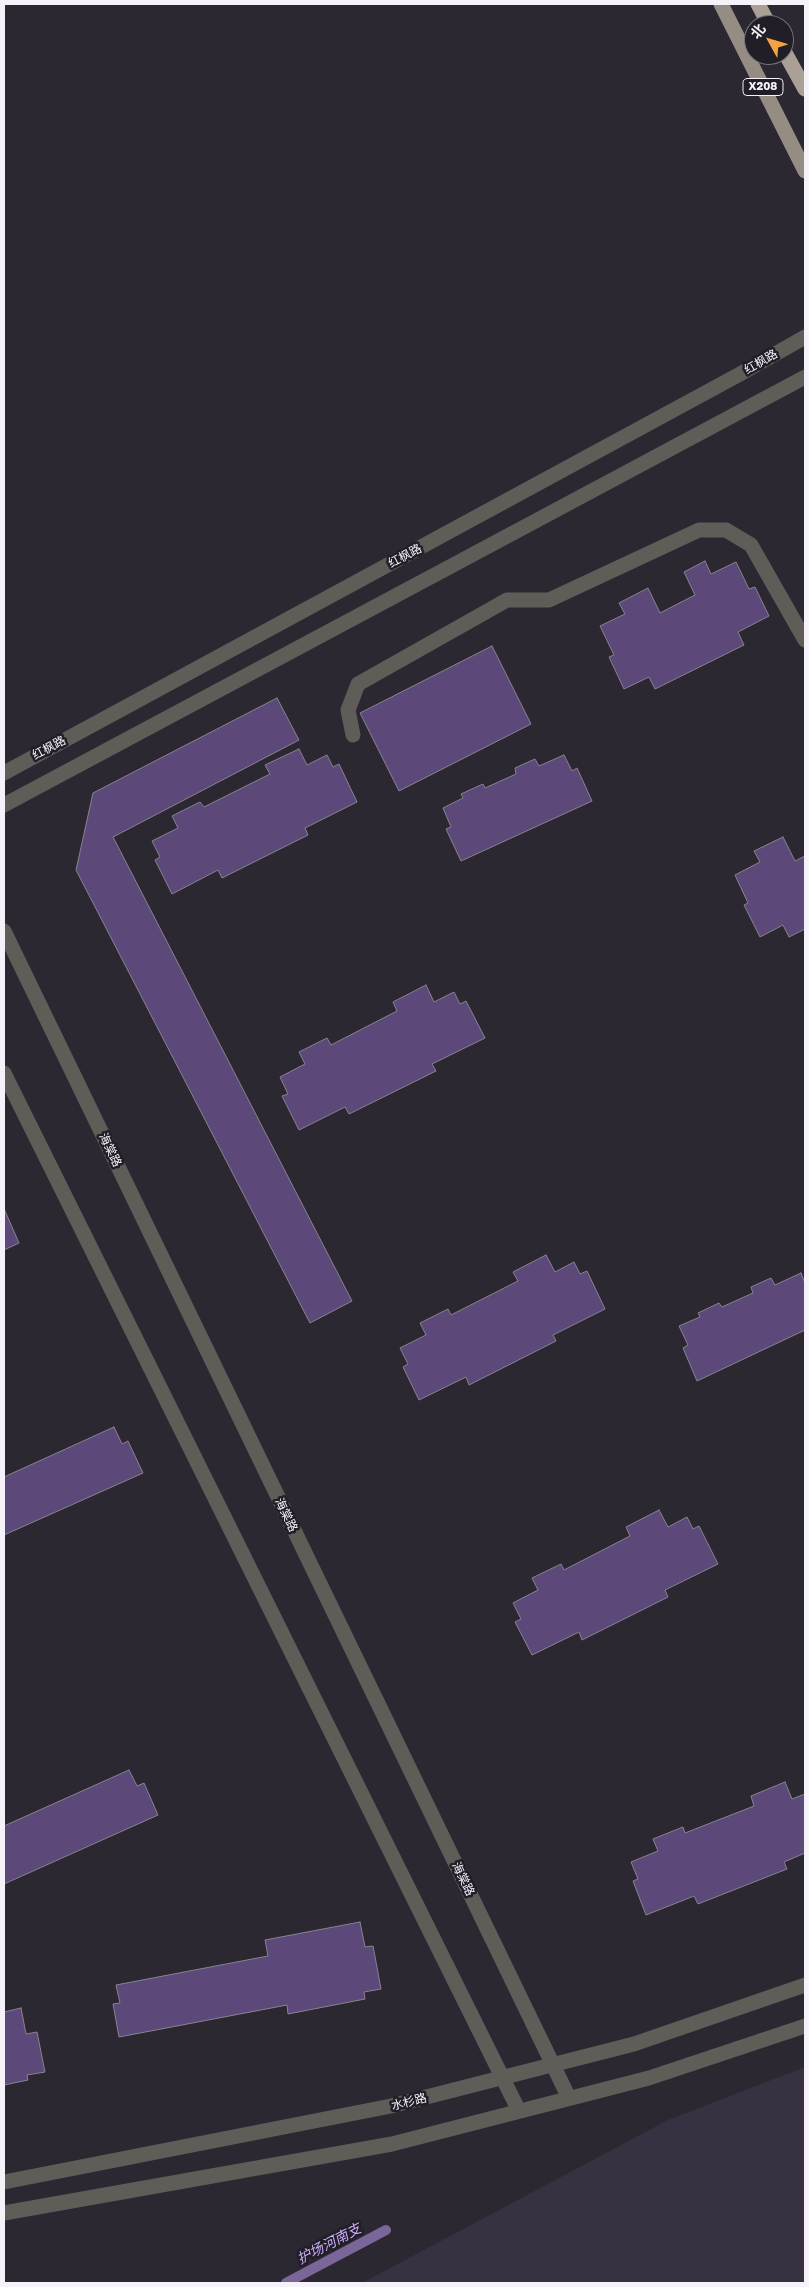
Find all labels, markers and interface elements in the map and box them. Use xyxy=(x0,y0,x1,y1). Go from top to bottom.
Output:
north arrow xyxy=(744,15,794,65)
text: 北 xyxy=(747,20,769,42)
road number: X208 xyxy=(743,78,783,95)
street label: 红枫路 xyxy=(742,347,780,377)
street label: 红枫路 xyxy=(386,541,424,571)
street label: 红枫路 xyxy=(30,733,68,763)
street label: 海棠路 xyxy=(96,1131,124,1169)
street label: 海棠路 xyxy=(272,1496,300,1534)
street label: 海棠路 xyxy=(449,1860,477,1898)
street label: 水杉路 xyxy=(390,2091,428,2113)
water label: 护场河南支 xyxy=(294,2220,364,2268)

